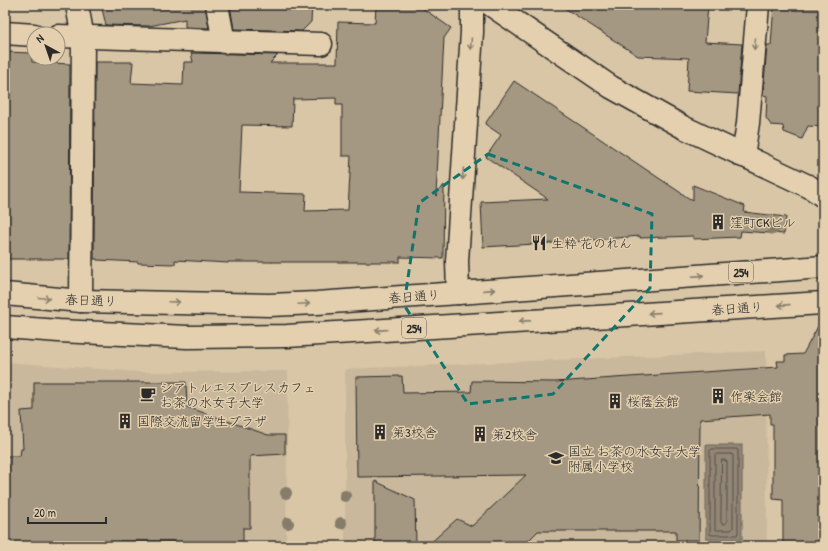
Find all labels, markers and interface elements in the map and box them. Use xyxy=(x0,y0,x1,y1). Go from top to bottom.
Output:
north arrow xyxy=(26,26,66,66)
text: N xyxy=(33,31,46,46)
one-way arrow xyxy=(468,37,475,50)
one-way arrow xyxy=(751,37,759,50)
one-way arrow xyxy=(459,167,466,180)
building icon: 窪町CKビル xyxy=(709,213,727,231)
place label: 窪町CKビル xyxy=(730,213,796,231)
restaurant icon: 生粋 花のれん xyxy=(530,234,548,252)
place label: 生粋 花のれん xyxy=(551,234,632,252)
road number: 254 xyxy=(729,262,753,282)
one-way arrow xyxy=(691,272,704,279)
street label: 春日通り xyxy=(387,285,441,307)
one-way arrow xyxy=(482,287,495,294)
street label: 春日通り xyxy=(65,290,117,310)
one-way arrow xyxy=(37,294,50,301)
street label: 春日通り xyxy=(710,297,764,319)
one-way arrow xyxy=(167,299,180,306)
one-way arrow xyxy=(297,300,310,307)
one-way arrow xyxy=(778,301,791,308)
one-way arrow xyxy=(648,309,661,316)
road number: 254 xyxy=(402,318,426,338)
one-way arrow xyxy=(519,318,532,325)
one-way arrow xyxy=(375,327,388,334)
place label: シアトルエスプレスカフェ お茶の水女子大学 xyxy=(160,378,316,411)
cafe icon: シアトルエスプレスカフェ お茶の水女子大学 xyxy=(139,385,157,403)
building icon: 作楽会館 xyxy=(709,387,727,405)
place label: 作楽会館 xyxy=(730,387,782,405)
building icon: 桜蔭会館 xyxy=(606,392,624,410)
place label: 桜蔭会館 xyxy=(627,392,679,410)
building icon: 国際交流留学生プラザ xyxy=(116,412,134,430)
place label: 国際交流留学生プラザ xyxy=(137,412,267,430)
building icon: 第3校舎 xyxy=(371,423,389,441)
place label: 第3校舎 xyxy=(392,423,437,441)
building icon: 第2校舎 xyxy=(471,425,489,443)
place label: 第2校舎 xyxy=(492,425,537,443)
place label: 国立 お茶の水女子大学 附属小学校 xyxy=(568,442,701,475)
school or university icon: 国立 お茶の水女子大学 附属小学校 xyxy=(547,449,565,467)
scale bar xyxy=(28,499,106,525)
text: 20 m xyxy=(34,504,56,521)

